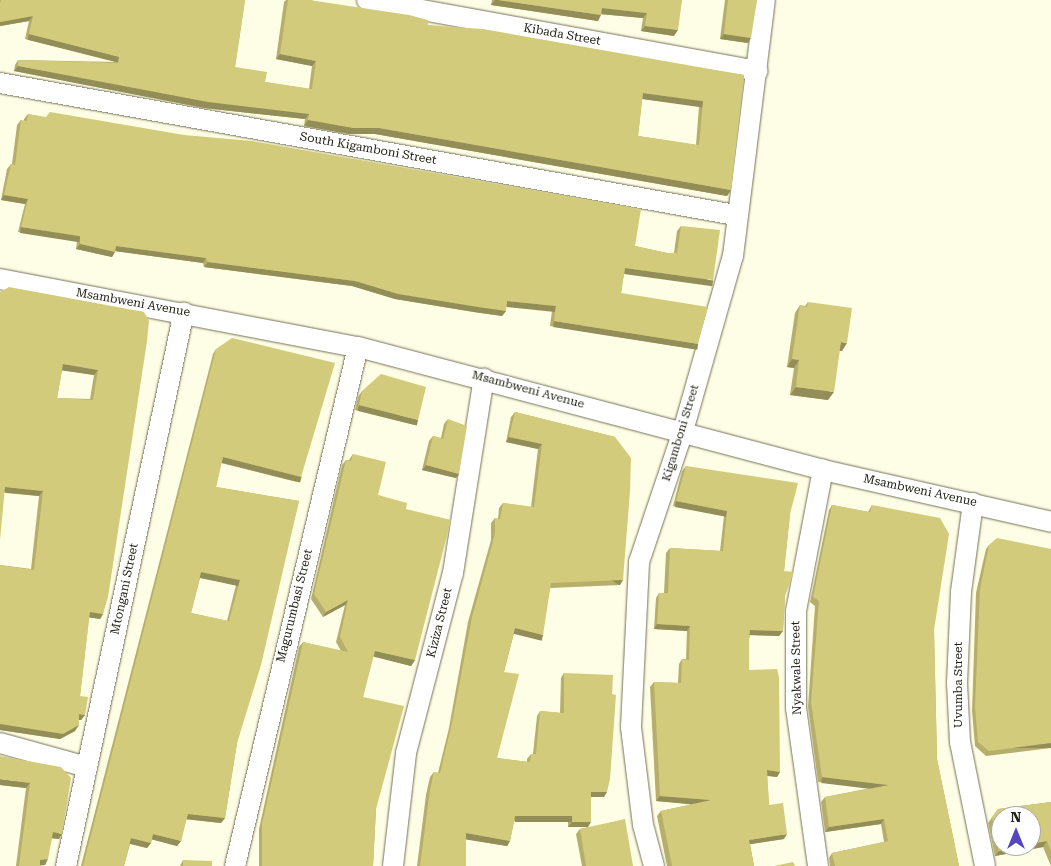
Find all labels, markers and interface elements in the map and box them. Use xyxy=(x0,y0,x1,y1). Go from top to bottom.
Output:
street label: Kibada Street xyxy=(522,21,602,49)
street label: South Kigamboni Street xyxy=(299,130,437,168)
street label: Msambweni Avenue xyxy=(75,286,191,320)
street label: Msambweni Avenue xyxy=(470,368,586,412)
street label: Kigamboni Street xyxy=(659,383,703,483)
street label: Msambweni Avenue xyxy=(862,472,978,510)
street label: Mtongani Street xyxy=(108,542,142,636)
street label: Magurumbasi Street xyxy=(274,548,316,664)
street label: Kiziza Street xyxy=(424,587,456,659)
street label: Nyakwale Street xyxy=(789,621,805,715)
street label: Uvumba Street xyxy=(952,642,966,728)
north arrow xyxy=(991,806,1041,856)
text: N xyxy=(1011,809,1021,825)

